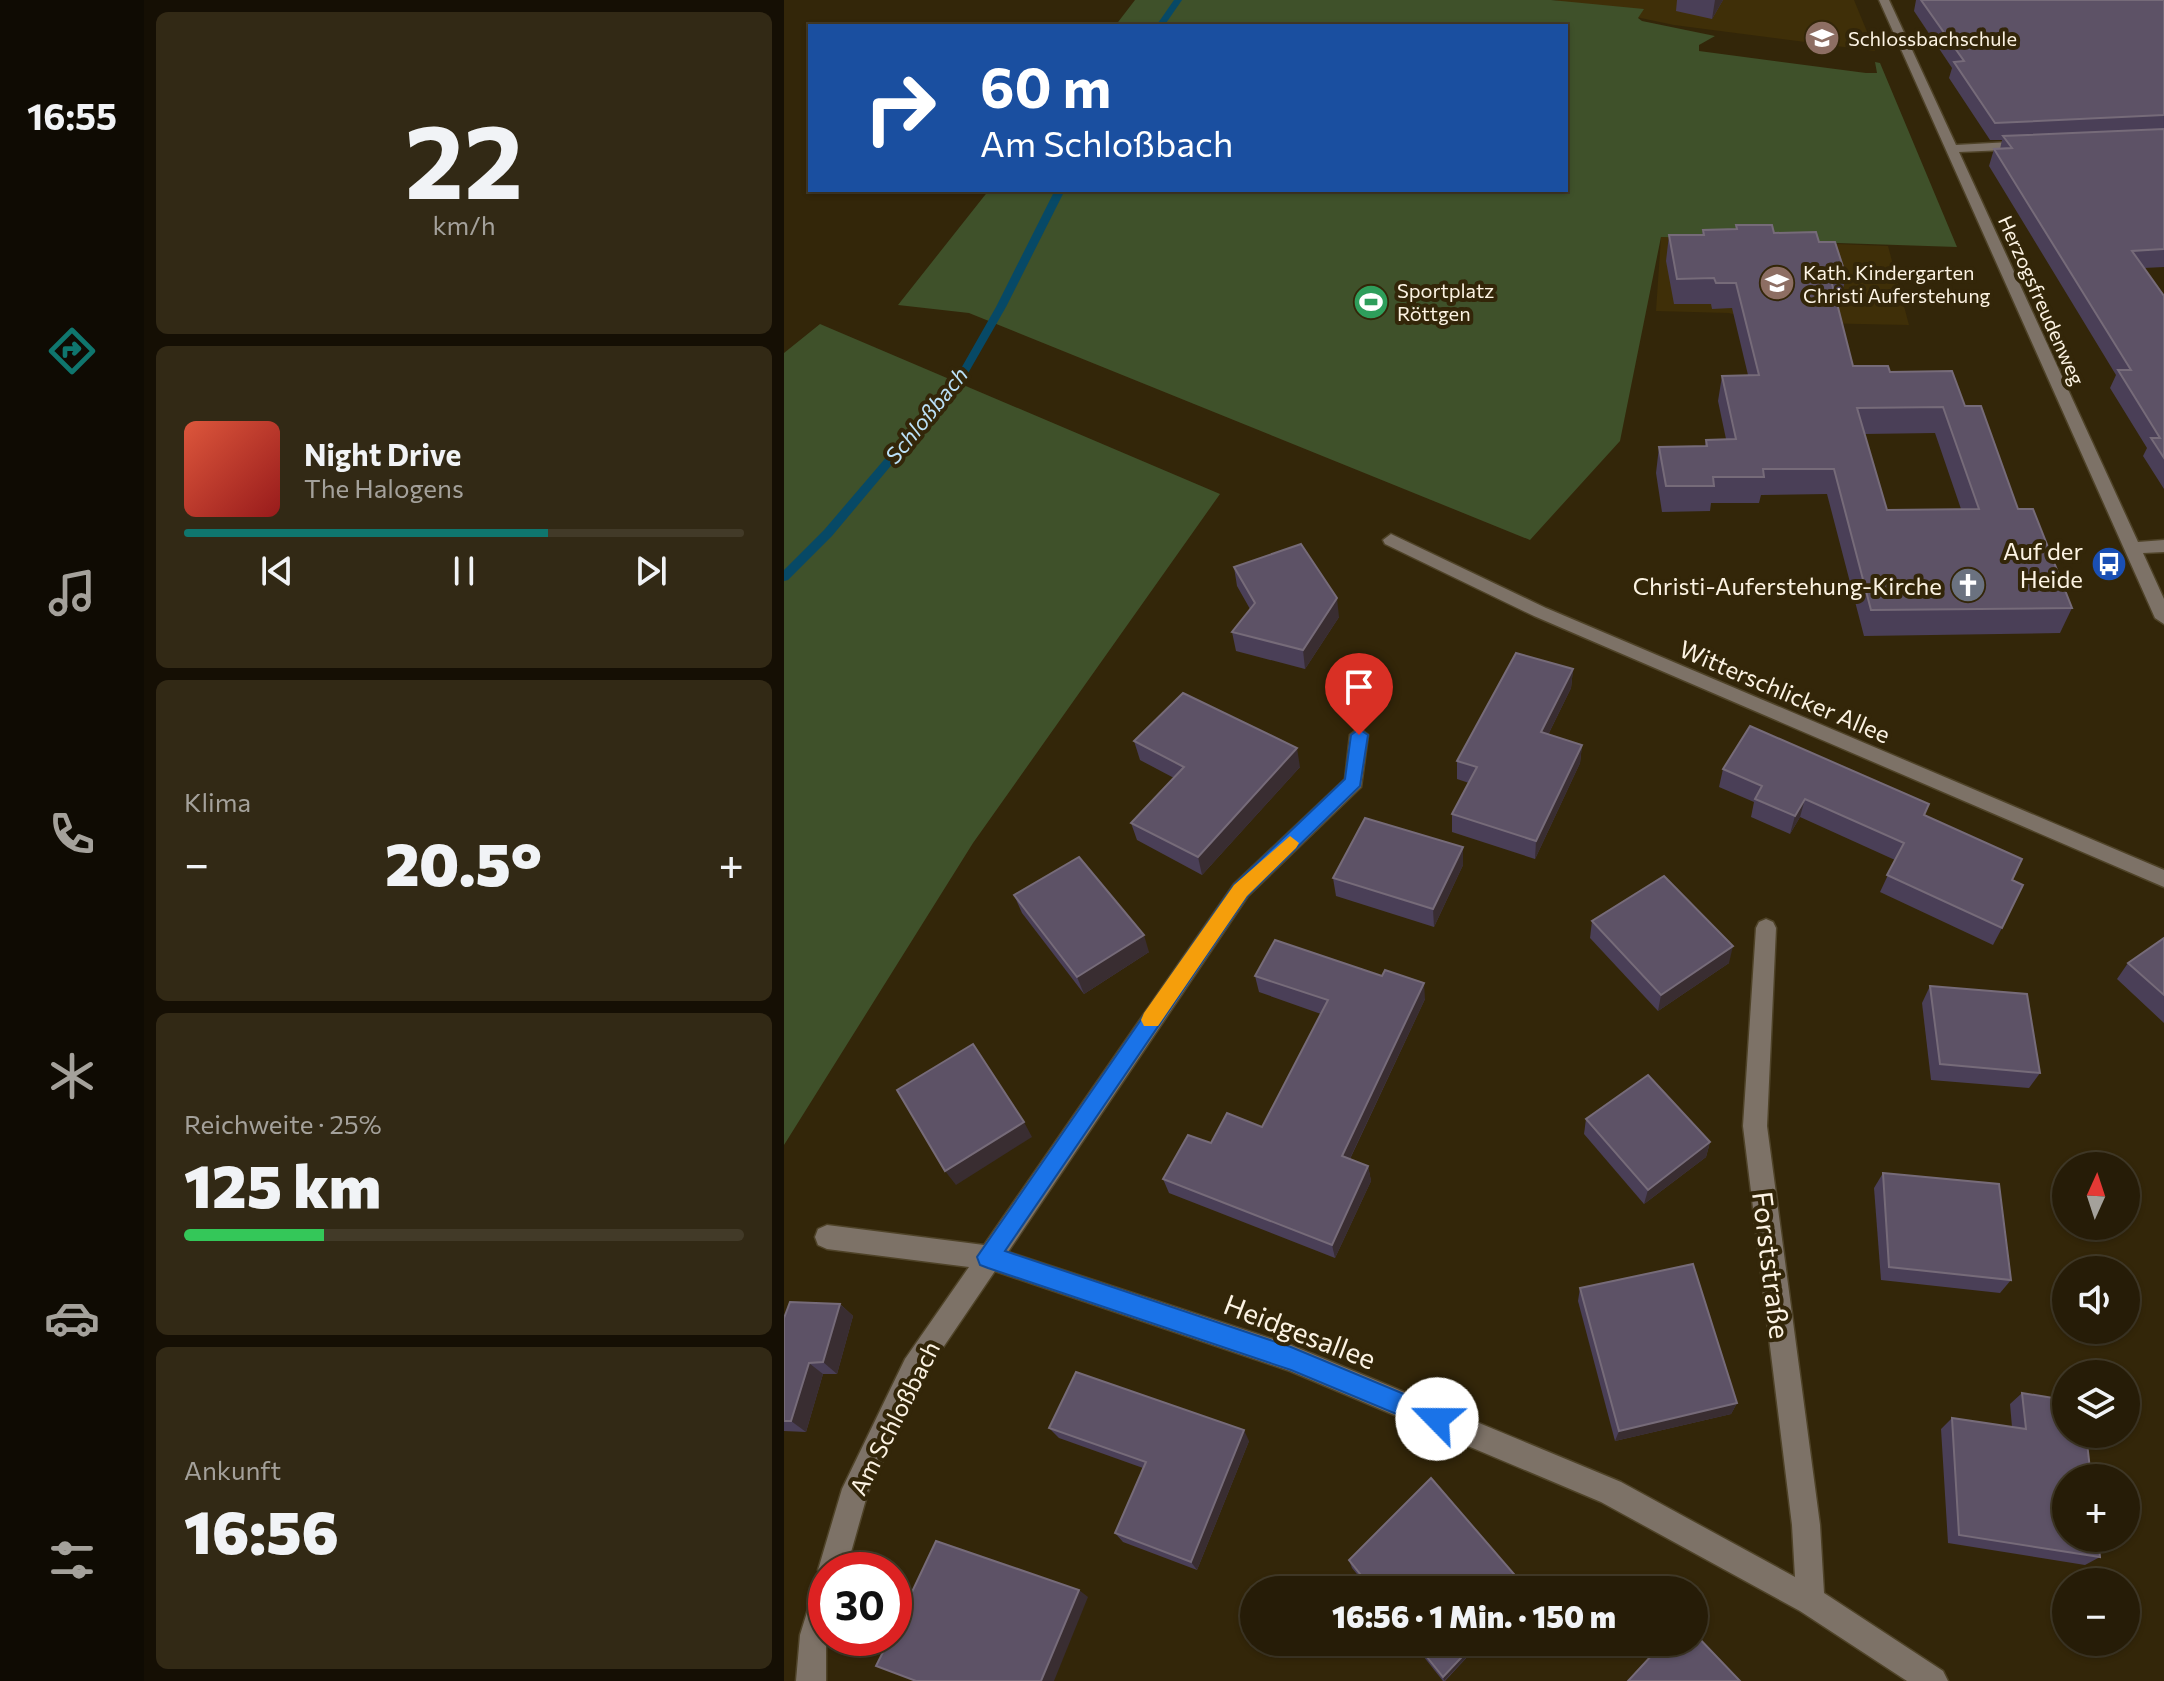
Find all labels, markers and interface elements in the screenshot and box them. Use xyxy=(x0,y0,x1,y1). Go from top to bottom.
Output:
school or university icon: Schlossbachschule xyxy=(1803,19,1841,57)
place label: Schlossbachschule xyxy=(1848,26,2017,50)
text: 60 m xyxy=(980,51,1111,120)
icon: right xyxy=(848,56,952,160)
text: 16:55 xyxy=(27,93,117,137)
text: 22 xyxy=(405,93,523,220)
text: Am Schloßbach xyxy=(980,120,1233,164)
text: km/h xyxy=(432,209,496,240)
street label: Herzogsfreudenweg xyxy=(1994,212,2090,389)
place label: Kath. Kindergarten Christi Auferstehung xyxy=(1803,260,1991,307)
school or university icon: Kath. Kindergarten Christi Auferstehung xyxy=(1758,264,1796,302)
place label: Sportplatz Röttgen xyxy=(1397,278,1494,325)
sports icon: Sportplatz Röttgen xyxy=(1352,283,1390,321)
icon: directions xyxy=(44,323,100,379)
water label: Schloßbach xyxy=(879,361,973,469)
text: Night Drive xyxy=(304,435,461,472)
text: The Halogens xyxy=(304,472,464,503)
place label: Auf der Heide xyxy=(2003,536,2083,593)
bus stop icon: Auf der Heide xyxy=(2090,545,2128,583)
icon: previous xyxy=(255,549,299,593)
icon: pause xyxy=(442,549,486,593)
icon: next xyxy=(629,549,673,593)
icon: music xyxy=(44,565,100,621)
church icon: Christi-Auferstehung-Kirche xyxy=(1949,566,1987,604)
place label: Christi-Auferstehung-Kirche xyxy=(1633,571,1942,600)
street label: Witterschlicker Allee xyxy=(1675,633,1895,749)
pin xyxy=(1325,653,1393,735)
icon: arrive xyxy=(1337,665,1381,709)
text: Klima xyxy=(184,786,251,817)
icon: phone xyxy=(44,806,100,862)
text: 20.5° xyxy=(385,825,542,898)
text: − xyxy=(184,835,209,889)
text: + xyxy=(718,835,744,889)
icon: climate xyxy=(44,1048,100,1104)
text: Reichweite · 25% xyxy=(184,1108,382,1139)
text: 125 km xyxy=(184,1147,381,1220)
north arrow xyxy=(2052,1152,2140,1240)
map controls xyxy=(2052,1152,2140,1656)
street label: Forststraße xyxy=(1746,1189,1798,1341)
button: sound xyxy=(2052,1256,2140,1344)
street label: Heidgesallee xyxy=(1219,1286,1381,1376)
icon: car xyxy=(44,1290,100,1346)
street label: Am Schloßbach xyxy=(843,1336,945,1500)
button: layers xyxy=(2052,1360,2140,1448)
position arrow xyxy=(1395,1377,1479,1461)
text: Ankunft xyxy=(184,1454,281,1485)
button: + xyxy=(2052,1464,2140,1552)
text: 16:56 xyxy=(184,1493,339,1566)
icon: filters xyxy=(44,1532,100,1588)
speed limit sign: 30 xyxy=(808,1552,912,1656)
button: − xyxy=(2052,1568,2140,1656)
text: 16:56 · 1 Min. · 150 m xyxy=(1332,1597,1616,1634)

